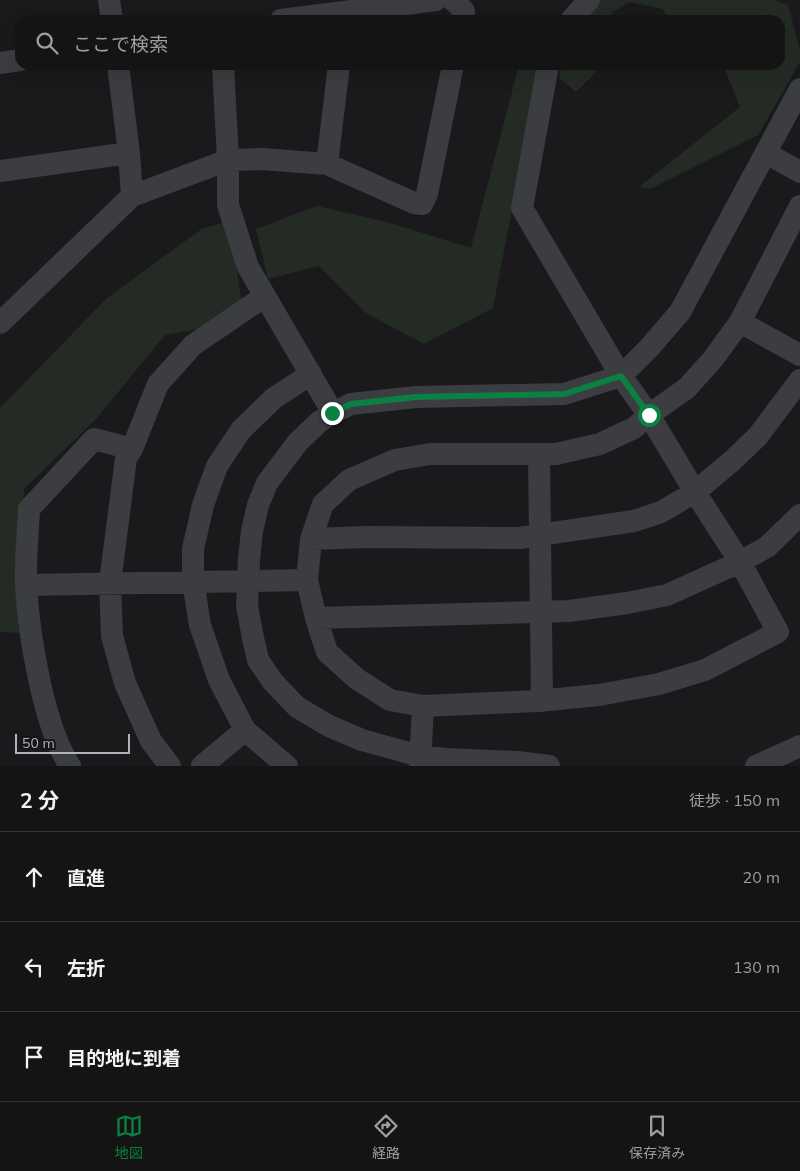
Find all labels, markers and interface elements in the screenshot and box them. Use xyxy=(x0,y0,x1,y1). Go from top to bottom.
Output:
search box xyxy=(15,15,785,70)
icon: search xyxy=(33,29,61,57)
text: ここで検索 xyxy=(73,32,168,56)
route end xyxy=(321,402,344,425)
route start xyxy=(638,404,661,427)
scale bar xyxy=(15,731,130,754)
text: 50 m xyxy=(22,734,55,752)
text: 2 分 xyxy=(20,787,59,813)
text: 徒歩 · 150 m xyxy=(689,790,780,810)
icon: ahead xyxy=(20,863,48,891)
text: 直進 xyxy=(67,866,105,890)
text: 20 m xyxy=(743,867,780,887)
icon: left xyxy=(20,953,48,981)
text: 左折 xyxy=(67,956,105,980)
text: 130 m xyxy=(733,957,780,977)
icon: arrive xyxy=(20,1043,48,1071)
text: 目的地に到着 xyxy=(67,1046,181,1070)
tab: 地図 xyxy=(115,1112,143,1162)
tab: 経路 xyxy=(372,1112,400,1162)
tab: 保存済み xyxy=(629,1112,685,1162)

